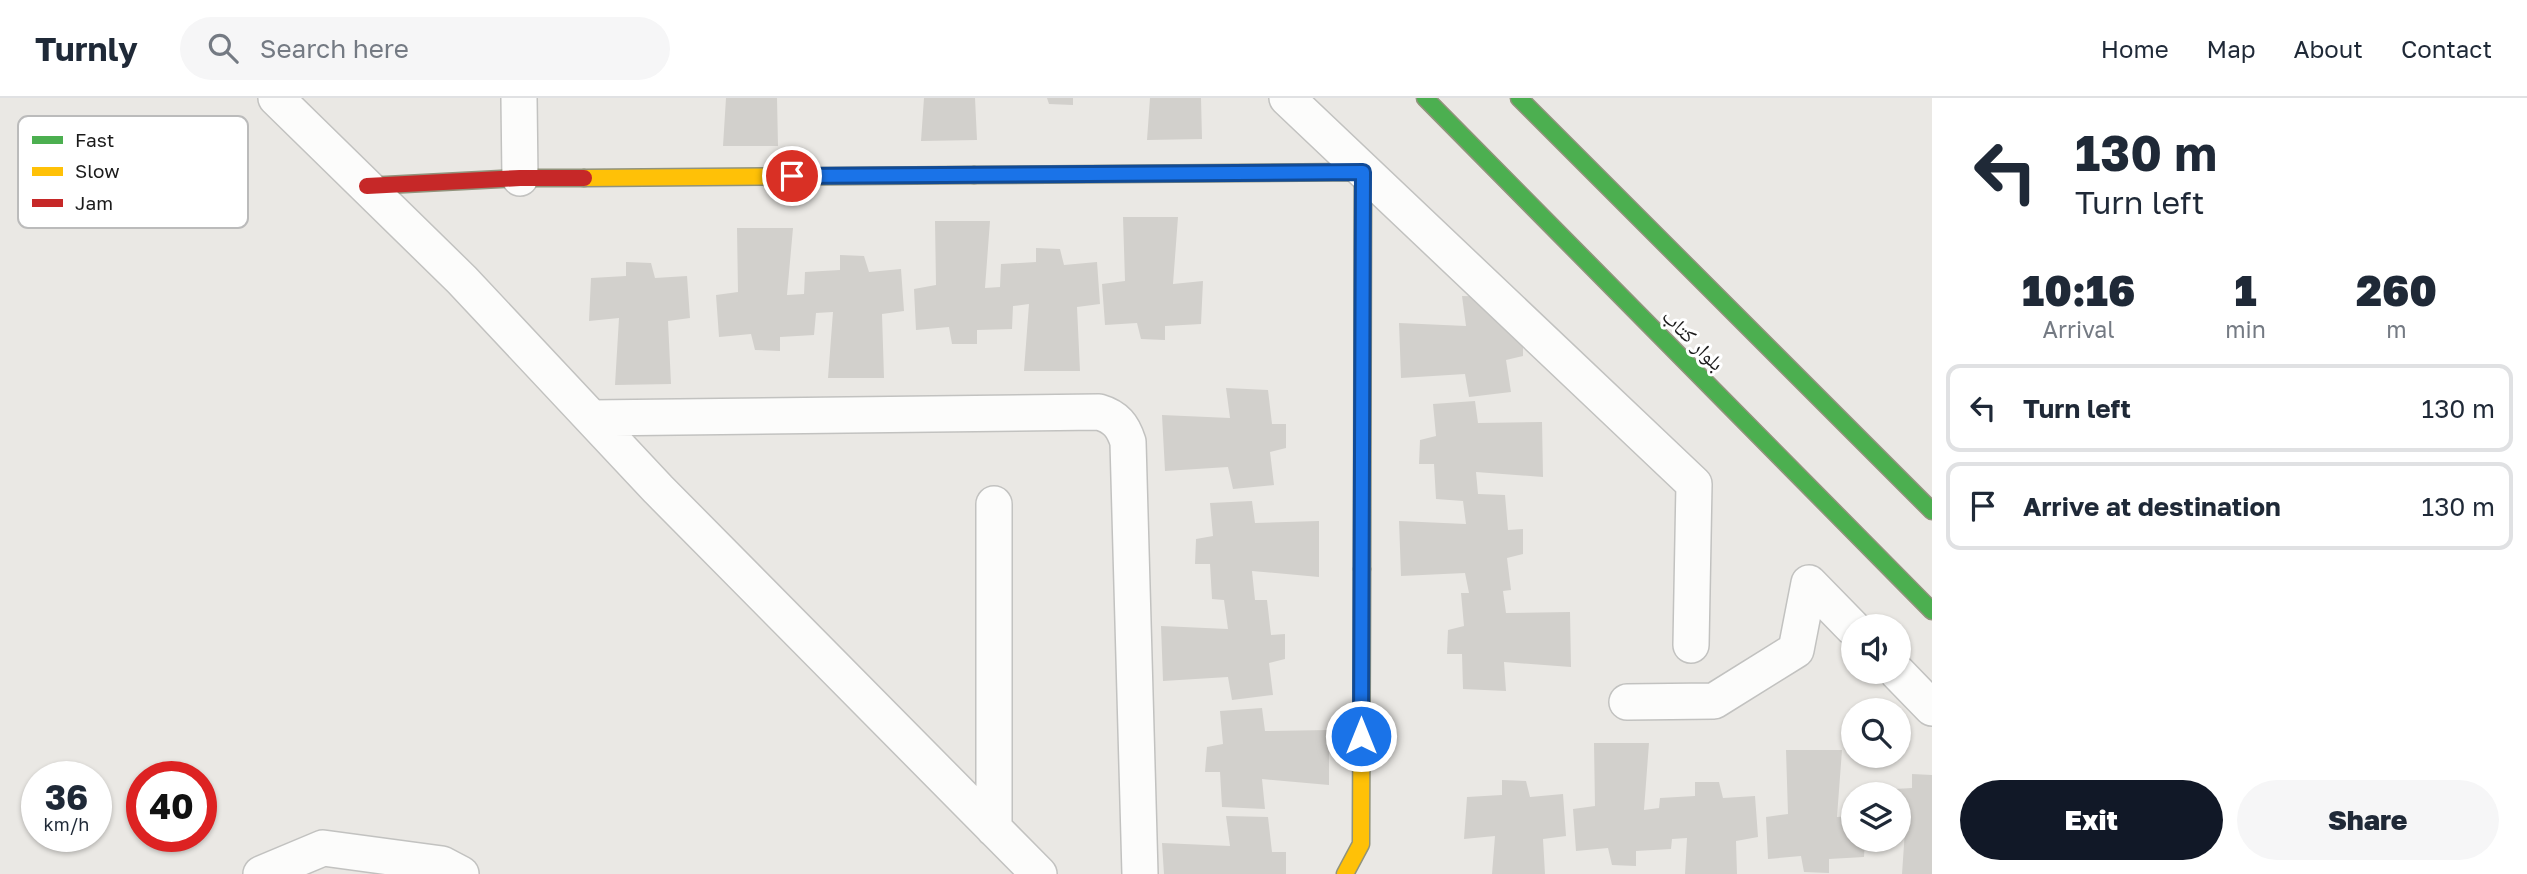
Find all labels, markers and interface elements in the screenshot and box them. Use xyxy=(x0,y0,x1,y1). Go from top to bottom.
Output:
search box xyxy=(180,17,670,80)
text: Turnly xyxy=(35,29,138,68)
icon: search xyxy=(204,29,242,67)
text: Search here xyxy=(260,33,409,64)
text: Home xyxy=(2101,34,2169,63)
text: Map xyxy=(2207,34,2256,63)
text: About xyxy=(2294,34,2363,63)
text: Contact xyxy=(2401,34,2492,63)
legend xyxy=(18,116,248,228)
text: 130 m xyxy=(2075,123,2217,182)
icon: left xyxy=(1960,126,2051,217)
text: Fast xyxy=(75,128,114,151)
pin xyxy=(762,146,822,206)
icon: arrive xyxy=(773,157,811,195)
text: Slow xyxy=(75,159,120,182)
text: Turn left xyxy=(2075,183,2204,221)
text: Jam xyxy=(75,191,113,214)
text: 10:16 xyxy=(2022,265,2135,315)
text: 1 xyxy=(2234,265,2257,315)
text: 260 xyxy=(2356,265,2437,315)
street label: بلوار کتاب xyxy=(1657,303,1730,376)
text: Arrival xyxy=(2043,315,2115,343)
text: min xyxy=(2225,315,2266,343)
text: m xyxy=(2386,315,2407,343)
icon: left xyxy=(1964,389,2002,427)
text: Turn left xyxy=(2023,393,2131,424)
text: 130 m xyxy=(2422,393,2495,424)
icon: arrive xyxy=(1964,487,2002,525)
text: Arrive at destination xyxy=(2023,491,2281,522)
text: 130 m xyxy=(2422,491,2495,522)
map controls xyxy=(1841,614,1911,852)
button: sound xyxy=(1841,614,1911,684)
button: search xyxy=(1841,698,1911,768)
position arrow xyxy=(1324,699,1398,773)
speed limit sign: 40 xyxy=(126,761,217,852)
text: 36 xyxy=(45,776,88,818)
button: Exit xyxy=(1960,780,2223,860)
button: Share xyxy=(2237,780,2499,860)
button: layers xyxy=(1841,782,1911,852)
text: km/h xyxy=(44,813,89,835)

